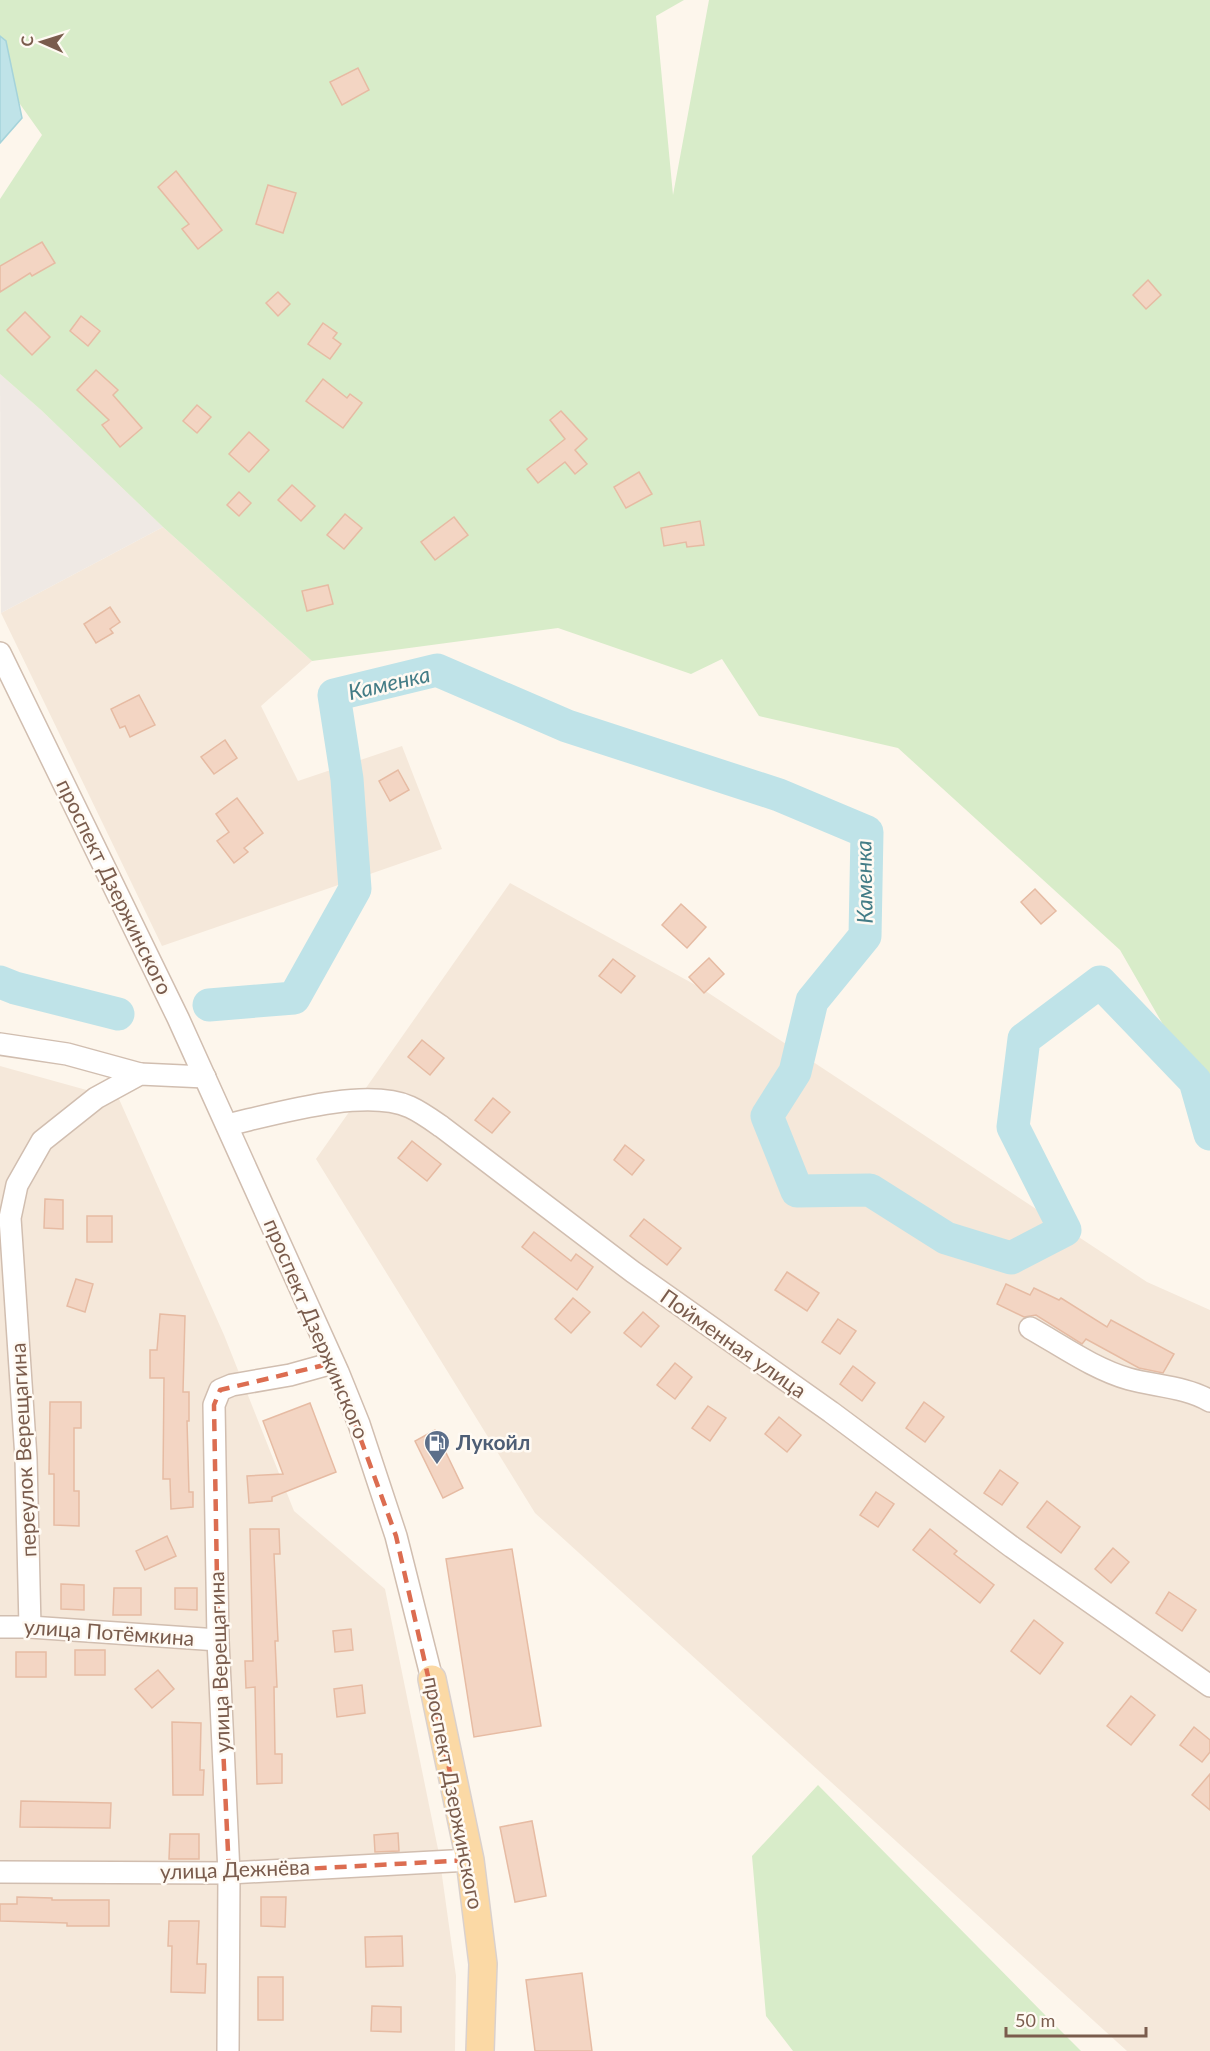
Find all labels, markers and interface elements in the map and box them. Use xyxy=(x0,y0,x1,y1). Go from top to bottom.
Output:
north arrow xyxy=(12,12,72,72)
text: С xyxy=(17,35,36,47)
water label: Каменка xyxy=(345,660,433,705)
street label: проспект Дзержинского xyxy=(52,775,178,998)
water label: Каменка xyxy=(849,840,878,924)
street label: проспект Дзержинского xyxy=(260,1215,375,1442)
street label: Пойменная улица xyxy=(656,1283,812,1402)
street label: переулок Верещагина xyxy=(4,1342,41,1558)
fuel station icon: Лукойл xyxy=(422,1428,452,1466)
place label: Лукойл xyxy=(455,1429,530,1454)
street label: улица Верещагина xyxy=(203,1571,234,1753)
street label: улица Потёмкина xyxy=(23,1613,195,1650)
street label: проспект Дзержинского xyxy=(420,1674,489,1911)
street label: улица Дежнёва xyxy=(160,1853,310,1884)
scale bar xyxy=(1006,2000,1146,2038)
text: 50 m xyxy=(1015,2009,1055,2031)

